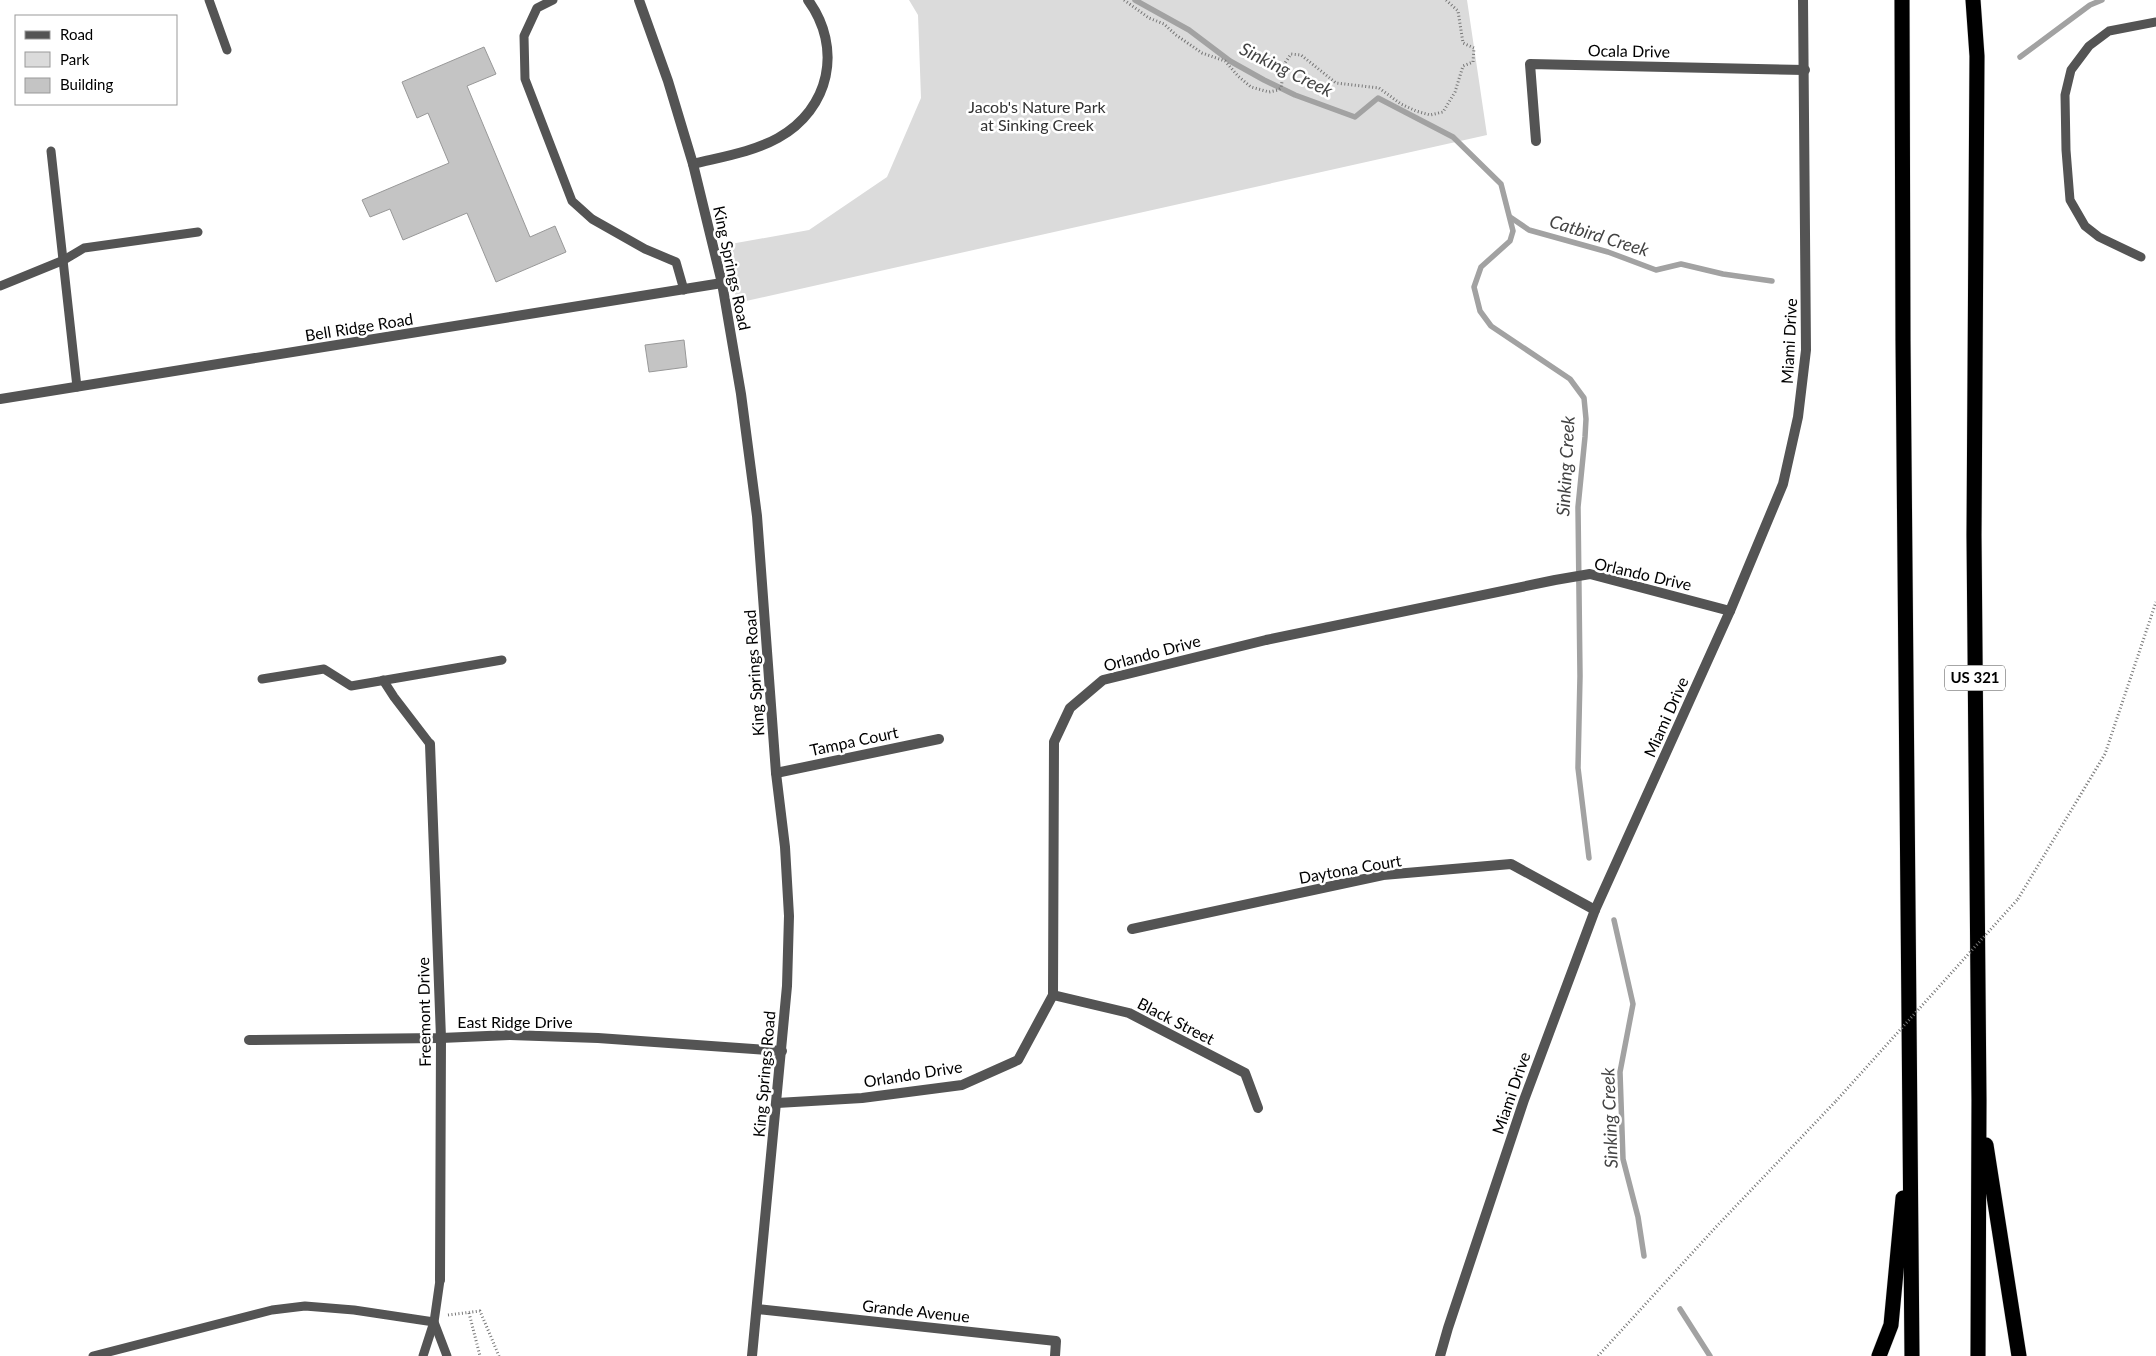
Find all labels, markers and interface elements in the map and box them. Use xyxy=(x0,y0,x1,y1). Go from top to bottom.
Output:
legend xyxy=(15,15,178,105)
text: Road xyxy=(60,25,93,43)
water label: Sinking Creek xyxy=(1236,37,1337,101)
street label: Ocala Drive xyxy=(1588,40,1670,61)
text: Park xyxy=(60,50,90,68)
text: Building xyxy=(60,75,113,93)
park label: Jacob's Nature Park at Sinking Creek xyxy=(968,97,1107,134)
street label: King Springs Road xyxy=(710,204,755,332)
water label: Catbird Creek xyxy=(1547,210,1652,261)
street label: Miami Drive xyxy=(1777,298,1800,384)
street label: Bell Ridge Road xyxy=(303,309,414,344)
water label: Sinking Creek xyxy=(1551,415,1579,517)
street label: Orlando Drive xyxy=(1593,553,1694,594)
street label: King Springs Road xyxy=(740,609,767,737)
street label: Orlando Drive xyxy=(1101,630,1202,675)
road number: US 321 xyxy=(1945,666,2005,690)
street label: Miami Drive xyxy=(1639,674,1692,760)
street label: Tampa Court xyxy=(808,722,900,759)
street label: Daytona Court xyxy=(1297,850,1403,887)
street label: Freemont Drive xyxy=(413,957,434,1067)
street label: Black Street xyxy=(1135,993,1218,1048)
street label: King Springs Road xyxy=(749,1010,778,1138)
street label: East Ridge Drive xyxy=(457,1012,573,1031)
street label: Miami Drive xyxy=(1488,1049,1533,1136)
street label: Orlando Drive xyxy=(862,1056,963,1091)
water label: Sinking Creek xyxy=(1596,1067,1622,1169)
street label: Grande Avenue xyxy=(861,1295,971,1326)

